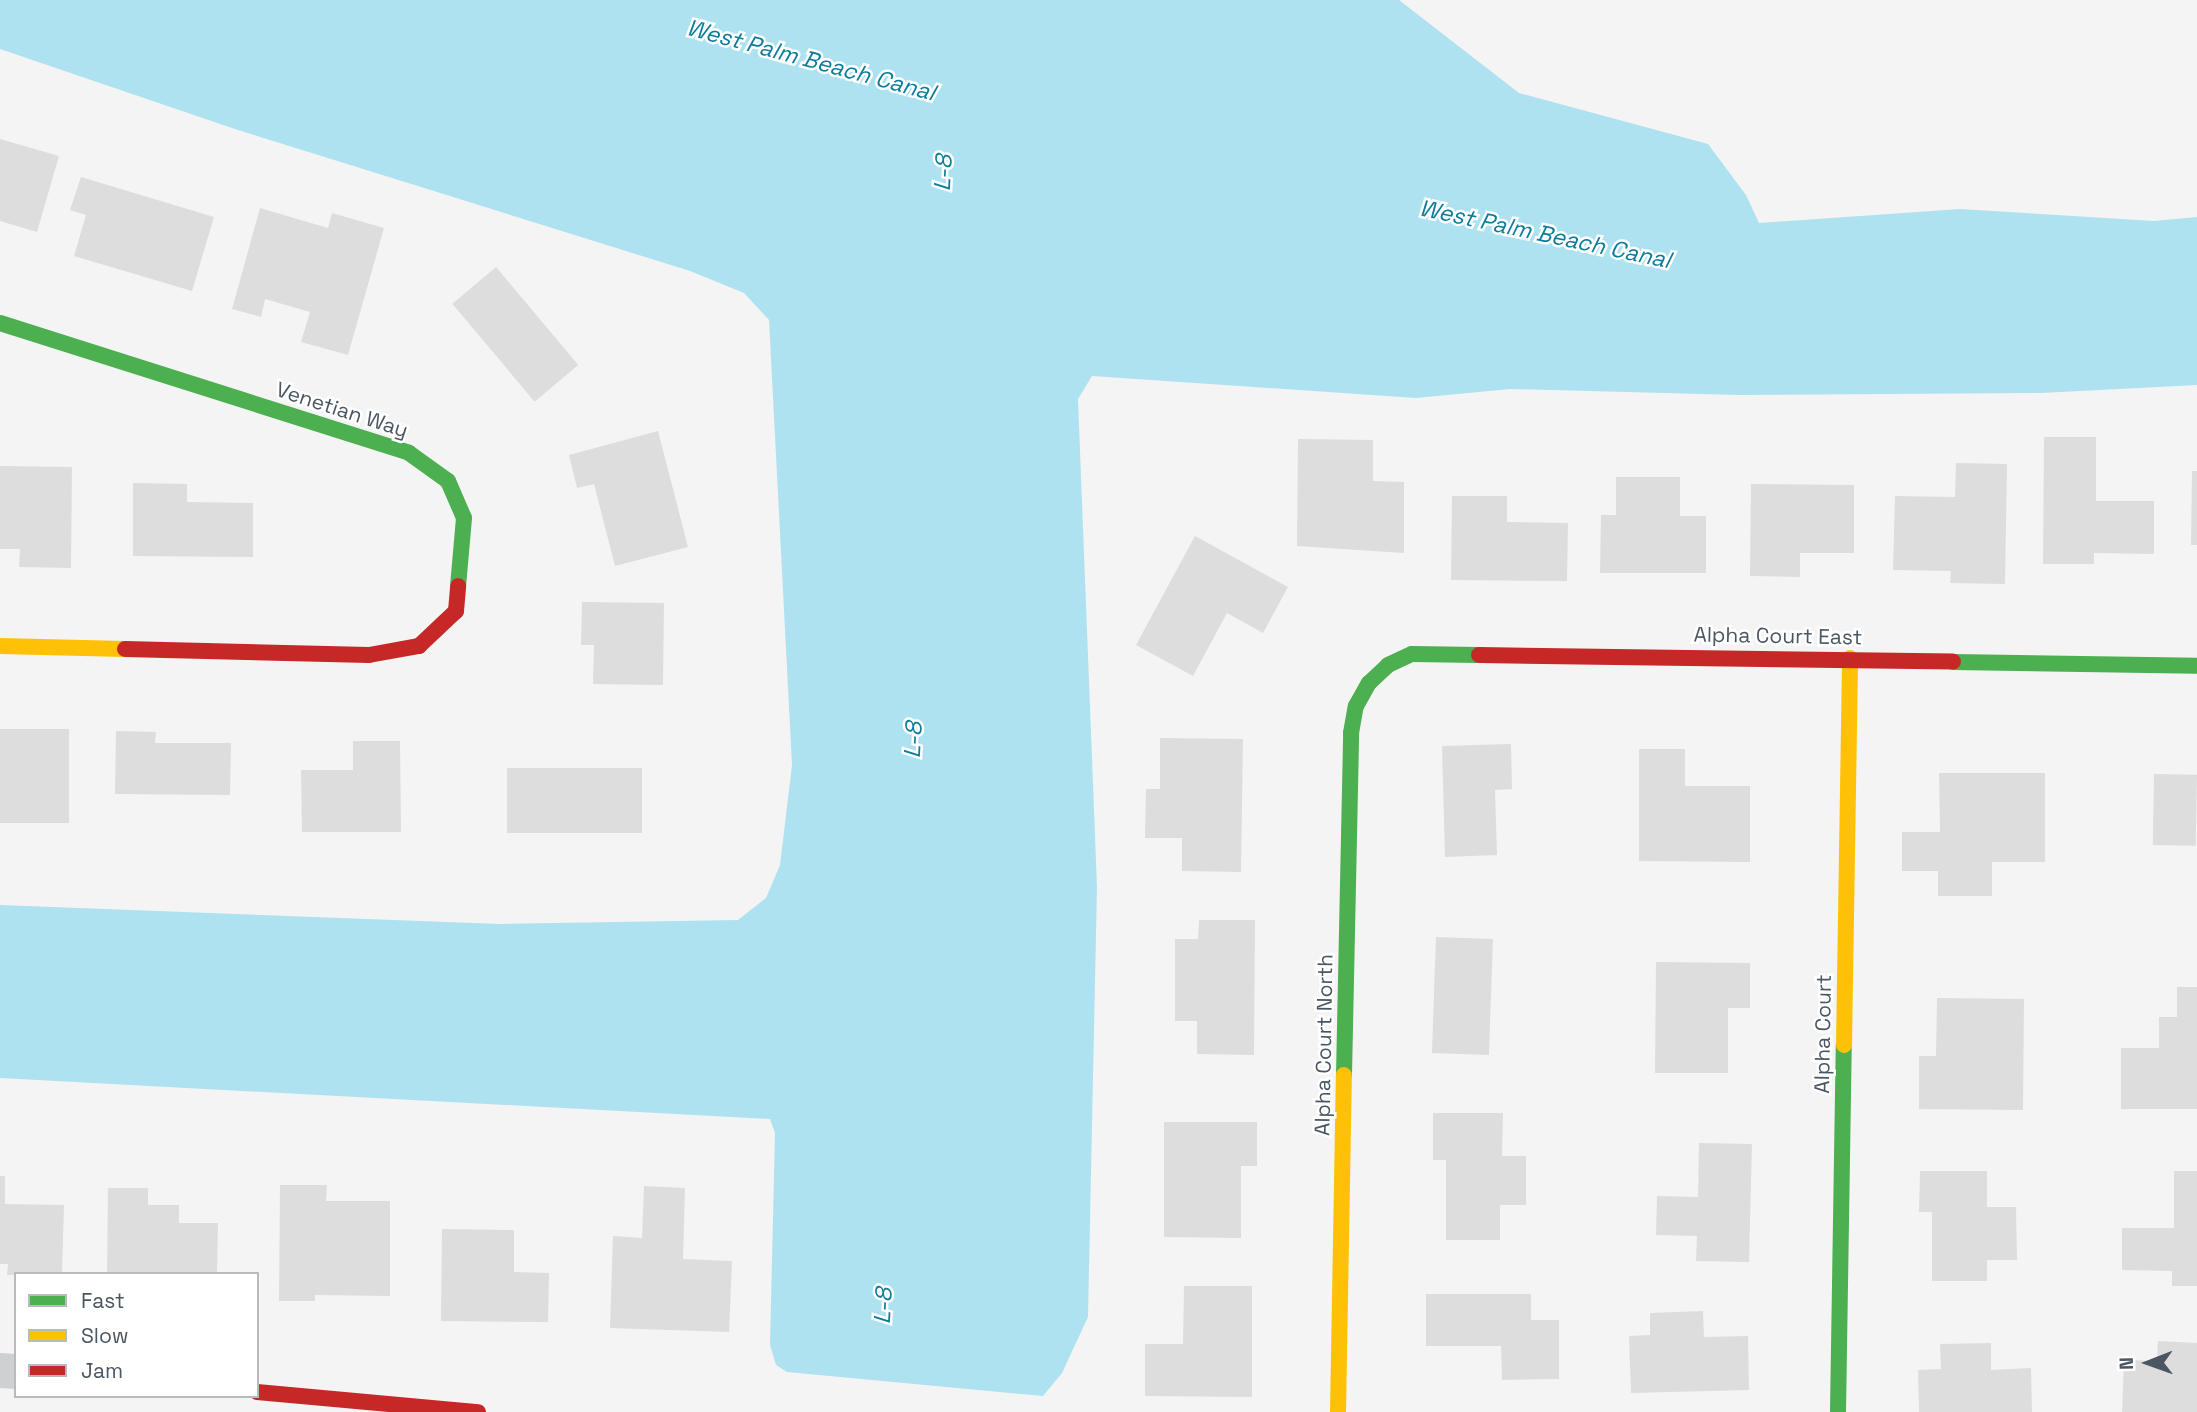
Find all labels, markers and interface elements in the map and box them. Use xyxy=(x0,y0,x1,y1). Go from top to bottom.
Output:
water label: West Palm Beach Canal xyxy=(684,13,938,107)
water label: L-8 xyxy=(928,154,958,192)
water label: West Palm Beach Canal xyxy=(1417,194,1673,274)
street label: Venetian Way xyxy=(273,377,411,443)
street label: Alpha Court East xyxy=(1693,622,1863,650)
water label: L-8 xyxy=(898,721,928,759)
street label: Alpha Court North xyxy=(1310,954,1338,1136)
street label: Alpha Court xyxy=(1809,974,1837,1094)
legend xyxy=(14,1272,259,1398)
text: Fast xyxy=(81,1287,125,1314)
water label: L-8 xyxy=(868,1287,898,1325)
text: Slow xyxy=(81,1322,129,1349)
north arrow xyxy=(2113,1328,2183,1398)
text: Jam xyxy=(81,1357,123,1384)
text: N xyxy=(2114,1357,2139,1370)

